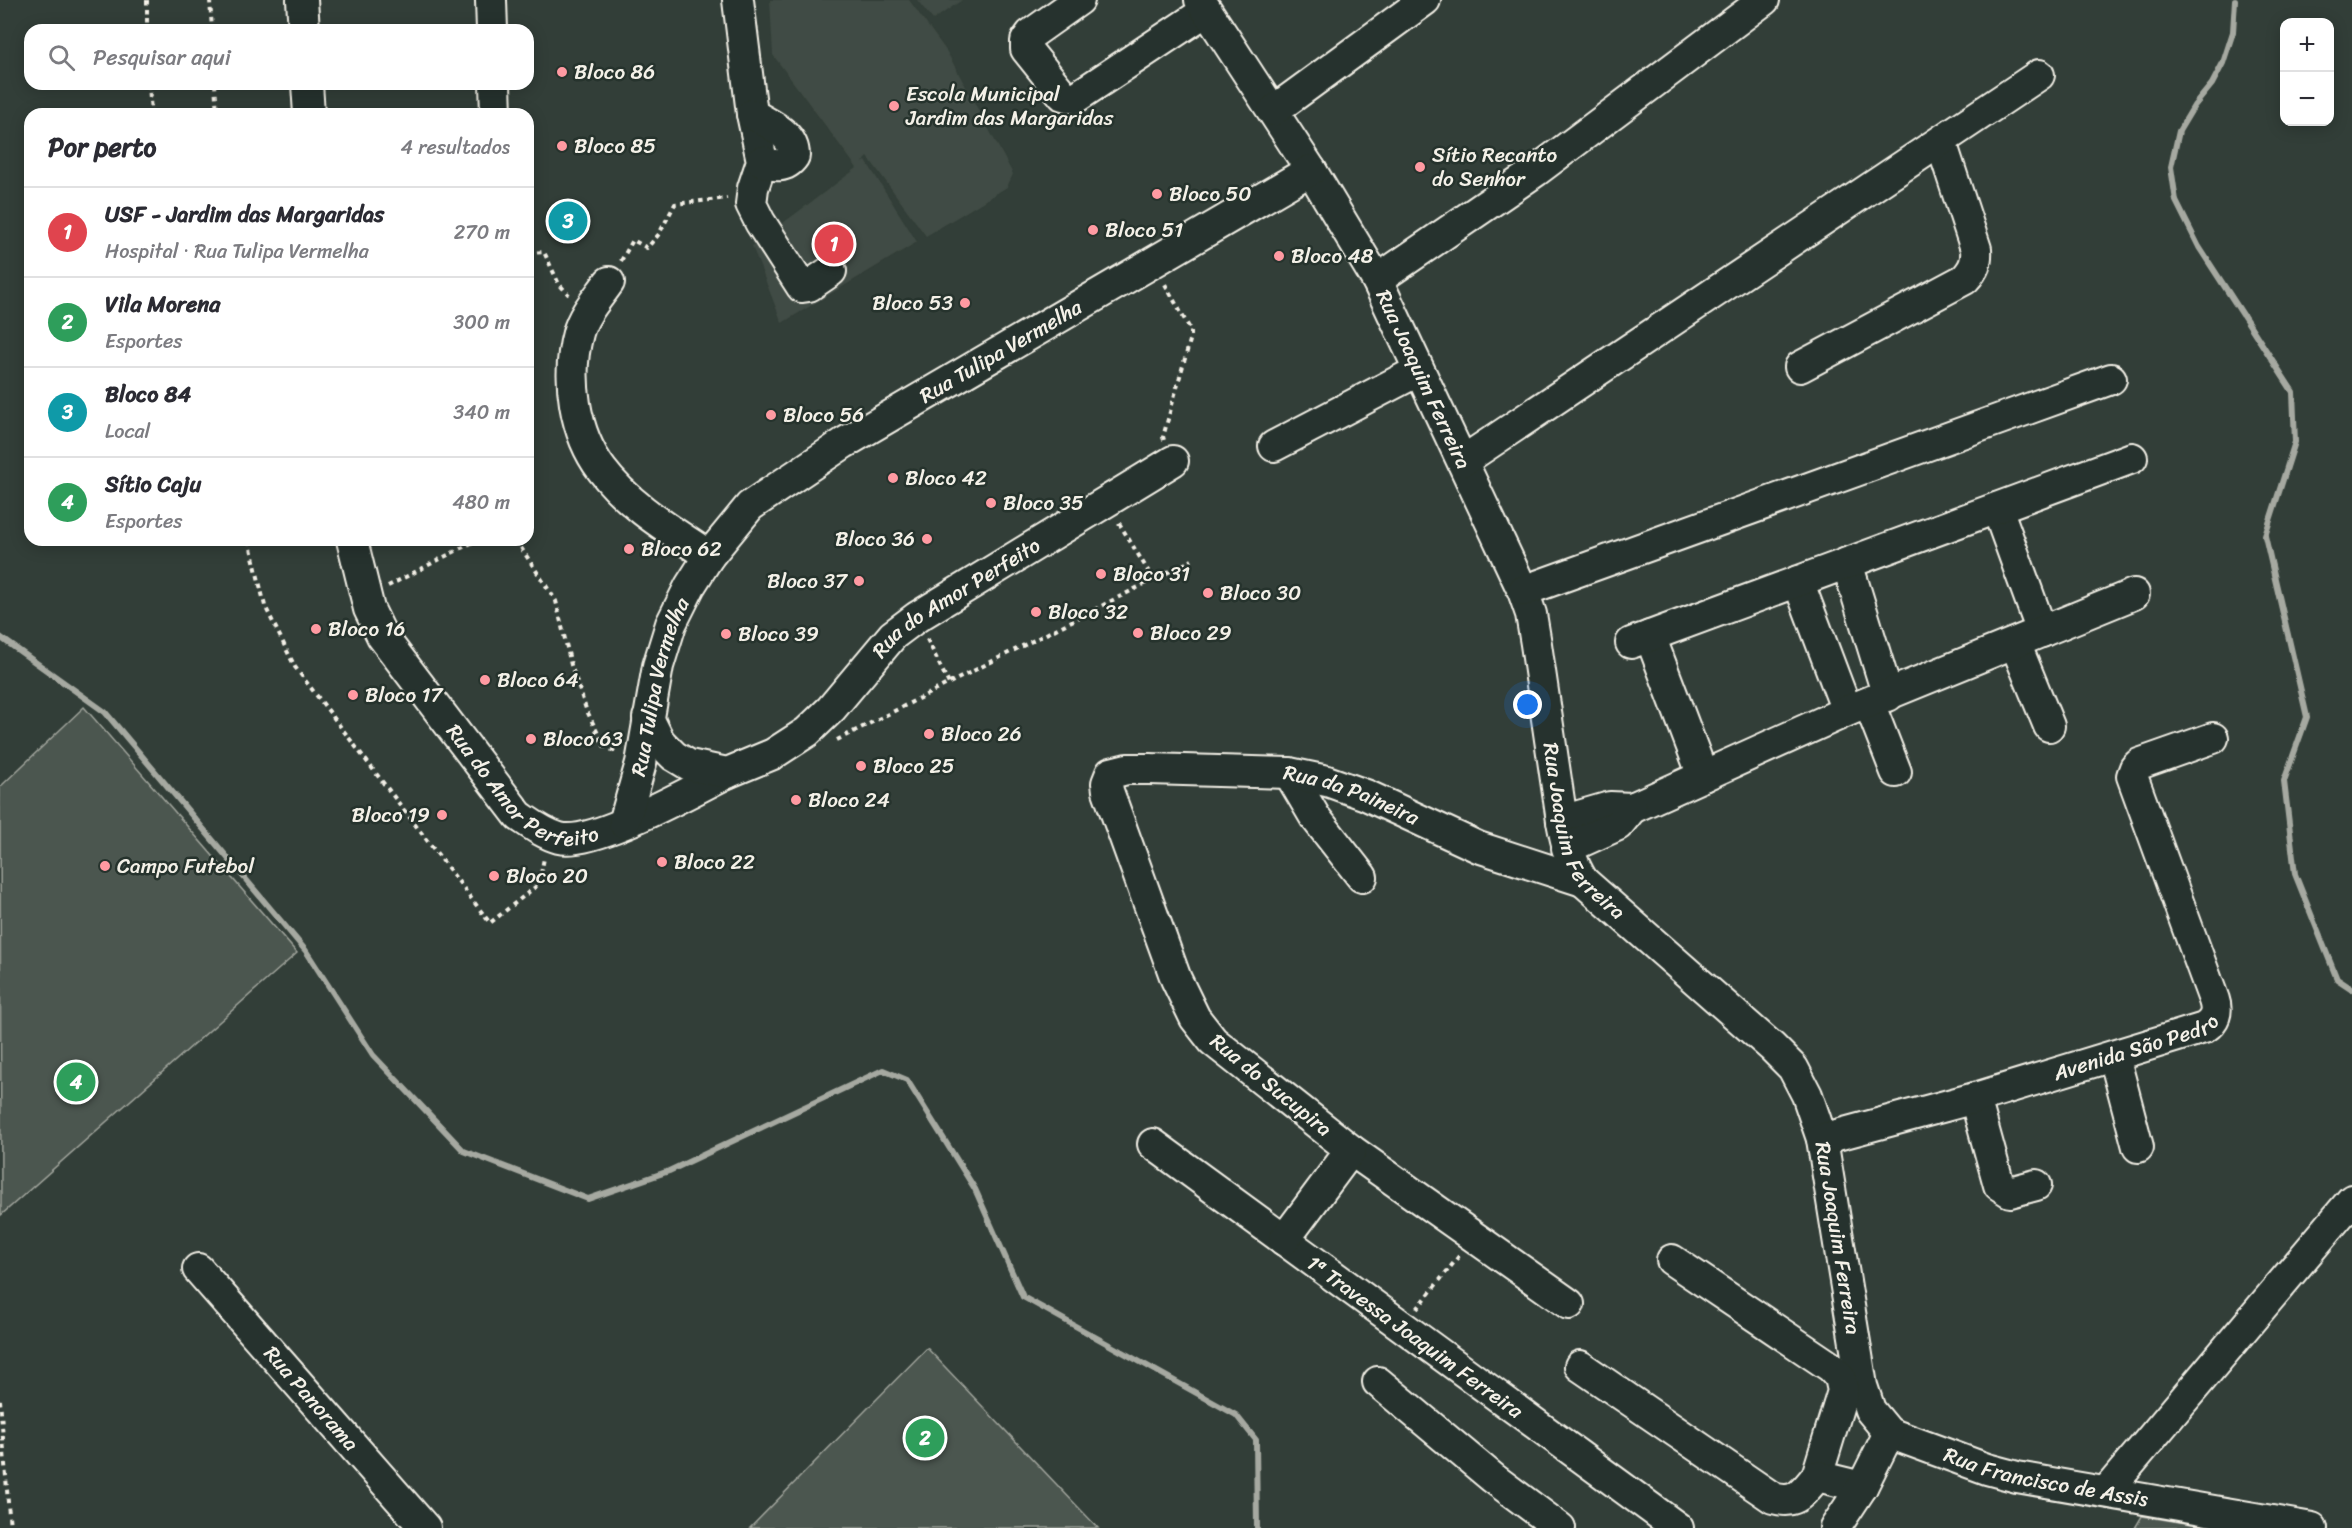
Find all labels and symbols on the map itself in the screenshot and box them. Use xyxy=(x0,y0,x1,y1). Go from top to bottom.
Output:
place label: Bloco 86 xyxy=(574,53,655,91)
marker: Bloco 86 xyxy=(555,65,569,79)
place label: Escola Municipal Jardim das Margaridas xyxy=(905,75,1114,137)
marker: Escola Municipal Jardim das Margaridas xyxy=(887,99,901,113)
place label: Bloco 85 xyxy=(574,127,656,165)
place label: Sítio Recanto do Senhor xyxy=(1432,136,1558,198)
marker: Bloco 85 xyxy=(555,139,569,153)
marker: Sítio Recanto do Senhor xyxy=(1413,160,1427,174)
place label: Bloco 50 xyxy=(1169,175,1252,213)
marker: Bloco 50 xyxy=(1150,187,1164,201)
pin: 3 xyxy=(548,198,588,244)
place label: Bloco 51 xyxy=(1105,211,1183,249)
pin: 1 xyxy=(814,222,854,266)
marker: Bloco 51 xyxy=(1086,223,1100,237)
place label: Bloco 48 xyxy=(1291,237,1374,275)
marker: Bloco 48 xyxy=(1272,249,1286,263)
street label: Rua Joaquim Ferreira xyxy=(1365,283,1482,476)
place label: Bloco 53 xyxy=(872,284,953,322)
street label: Rua Tulipa Vermelha xyxy=(912,289,1090,414)
marker: Bloco 53 xyxy=(958,296,972,310)
place label: Bloco 56 xyxy=(783,396,864,434)
marker: Bloco 56 xyxy=(764,408,778,422)
place label: Bloco 42 xyxy=(905,459,987,497)
marker: Bloco 42 xyxy=(886,471,900,485)
place label: Bloco 35 xyxy=(1003,484,1084,522)
marker: Bloco 35 xyxy=(984,496,998,510)
place label: Bloco 36 xyxy=(835,520,915,558)
street label: Rua do Amor Perfeito xyxy=(862,527,1048,667)
place label: Bloco 62 xyxy=(641,530,722,568)
marker: Bloco 36 xyxy=(920,532,934,546)
marker: Bloco 62 xyxy=(622,542,636,556)
place label: Bloco 31 xyxy=(1113,555,1190,593)
place label: Bloco 37 xyxy=(767,562,849,600)
marker: Bloco 31 xyxy=(1094,567,1108,581)
marker: Bloco 37 xyxy=(852,574,866,588)
place label: Bloco 30 xyxy=(1220,574,1301,612)
marker: Bloco 30 xyxy=(1201,586,1215,600)
street label: Rua Tulipa Vermelha xyxy=(619,590,701,781)
place label: Bloco 32 xyxy=(1048,593,1128,631)
marker: Bloco 32 xyxy=(1029,605,1043,619)
place label: Bloco 16 xyxy=(328,610,405,648)
place label: Bloco 29 xyxy=(1150,614,1232,652)
place label: Bloco 39 xyxy=(738,615,819,653)
marker: Bloco 16 xyxy=(309,622,323,636)
marker: Bloco 29 xyxy=(1131,626,1145,640)
marker: Bloco 39 xyxy=(719,627,733,641)
place label: Bloco 64 xyxy=(497,661,579,699)
marker: Bloco 64 xyxy=(478,673,492,687)
place label: Bloco 17 xyxy=(365,676,445,714)
marker: Bloco 17 xyxy=(346,688,360,702)
your location xyxy=(1513,690,1542,719)
street label: Rua do Amor Perfeito xyxy=(436,715,604,858)
place label: Bloco 26 xyxy=(941,715,1022,753)
place label: Bloco 63 xyxy=(543,720,623,758)
marker: Bloco 26 xyxy=(922,727,936,741)
marker: Bloco 63 xyxy=(524,732,538,746)
street label: Rua Joaquim Ferreira xyxy=(1532,740,1635,930)
place label: Bloco 25 xyxy=(873,747,955,785)
street label: Rua da Paineira xyxy=(1280,753,1426,836)
marker: Bloco 25 xyxy=(854,759,868,773)
place label: Bloco 24 xyxy=(808,781,890,819)
marker: Bloco 24 xyxy=(789,793,803,807)
place label: Bloco 19 xyxy=(352,796,430,834)
marker: Bloco 19 xyxy=(435,808,449,822)
place label: Bloco 22 xyxy=(674,843,755,881)
place label: Campo Futebol xyxy=(117,847,255,885)
marker: Bloco 22 xyxy=(655,855,669,869)
place label: Bloco 20 xyxy=(506,857,588,895)
marker: Campo Futebol xyxy=(98,859,112,873)
marker: Bloco 20 xyxy=(487,869,501,883)
street label: Avenida São Pedro xyxy=(2048,1006,2230,1092)
street label: Rua do Sucupira xyxy=(1201,1023,1341,1147)
pin: 4 xyxy=(56,1060,96,1104)
street label: Rua Joaquim Ferreira xyxy=(1804,1139,1872,1338)
street label: 1ª Travessa Joaquim Ferreira xyxy=(1298,1245,1532,1429)
street label: Rua Panorama xyxy=(254,1337,369,1460)
pin: 2 xyxy=(906,1416,944,1460)
street label: Rua Francisco de Assis xyxy=(1938,1436,2152,1518)

